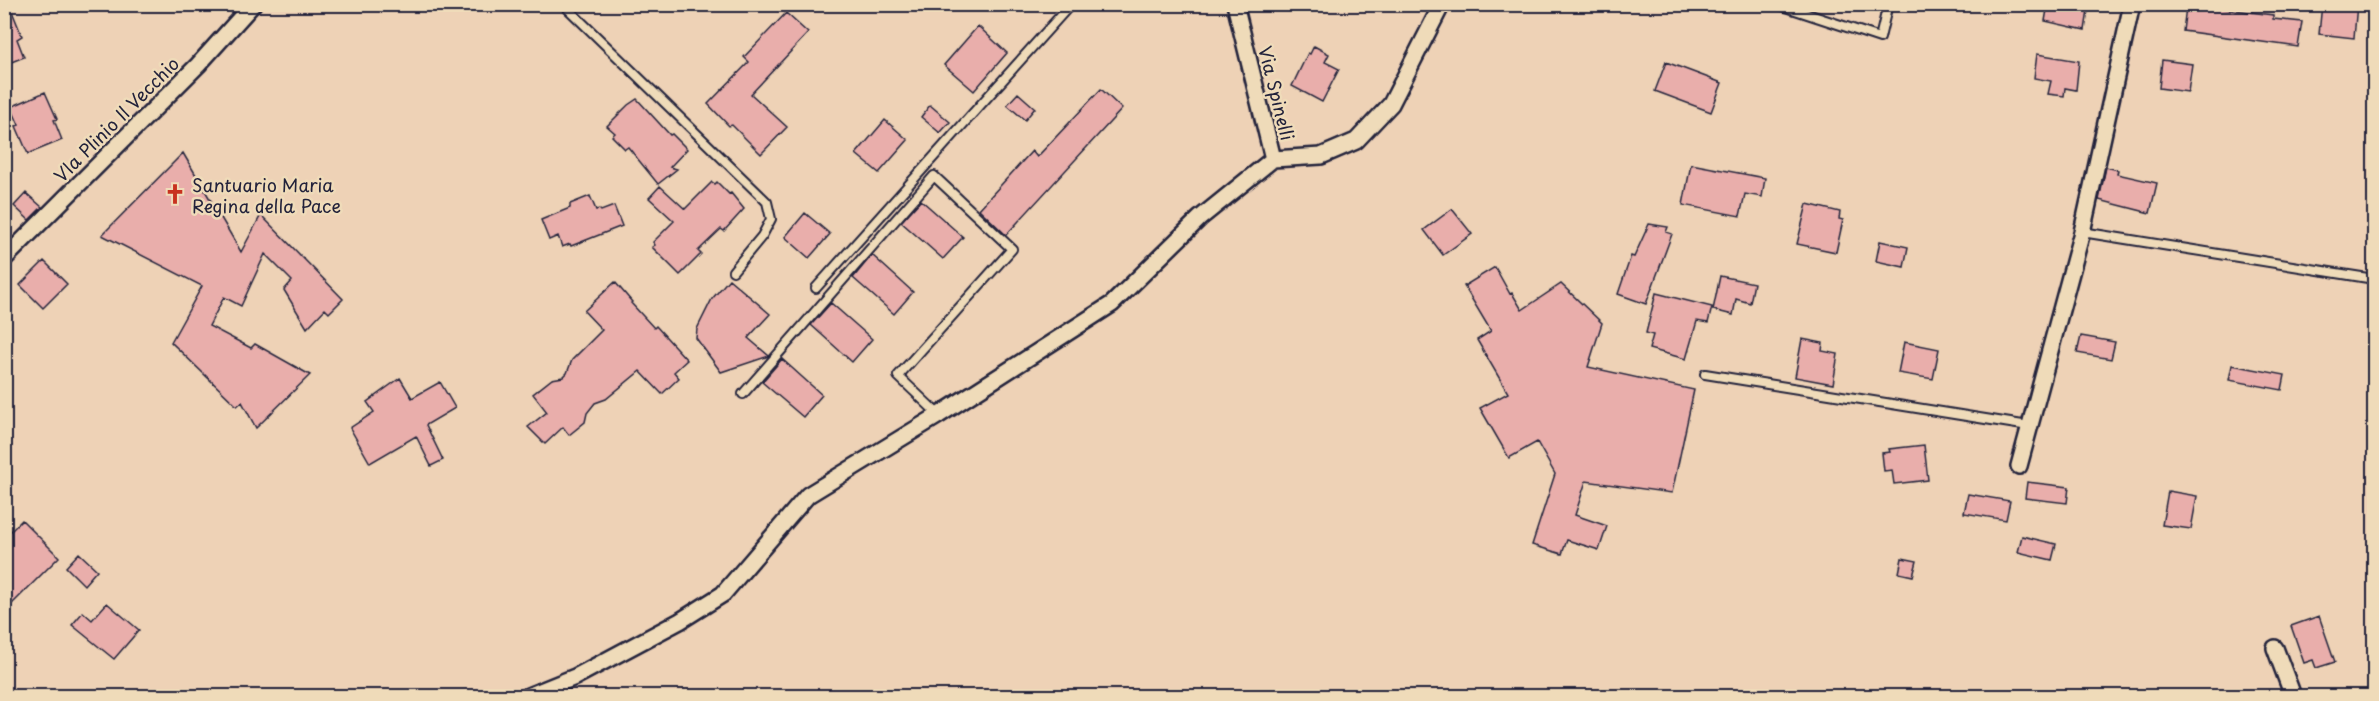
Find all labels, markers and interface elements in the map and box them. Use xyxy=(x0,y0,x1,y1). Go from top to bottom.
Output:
street label: Via Spinelli xyxy=(1252,43,1302,143)
street label: VIa Plinio Il Vecchio xyxy=(47,50,185,188)
place label: Santuario Maria Regina della Pace xyxy=(192,171,341,219)
church icon: Santuario Maria Regina della Pace xyxy=(163,182,187,206)

